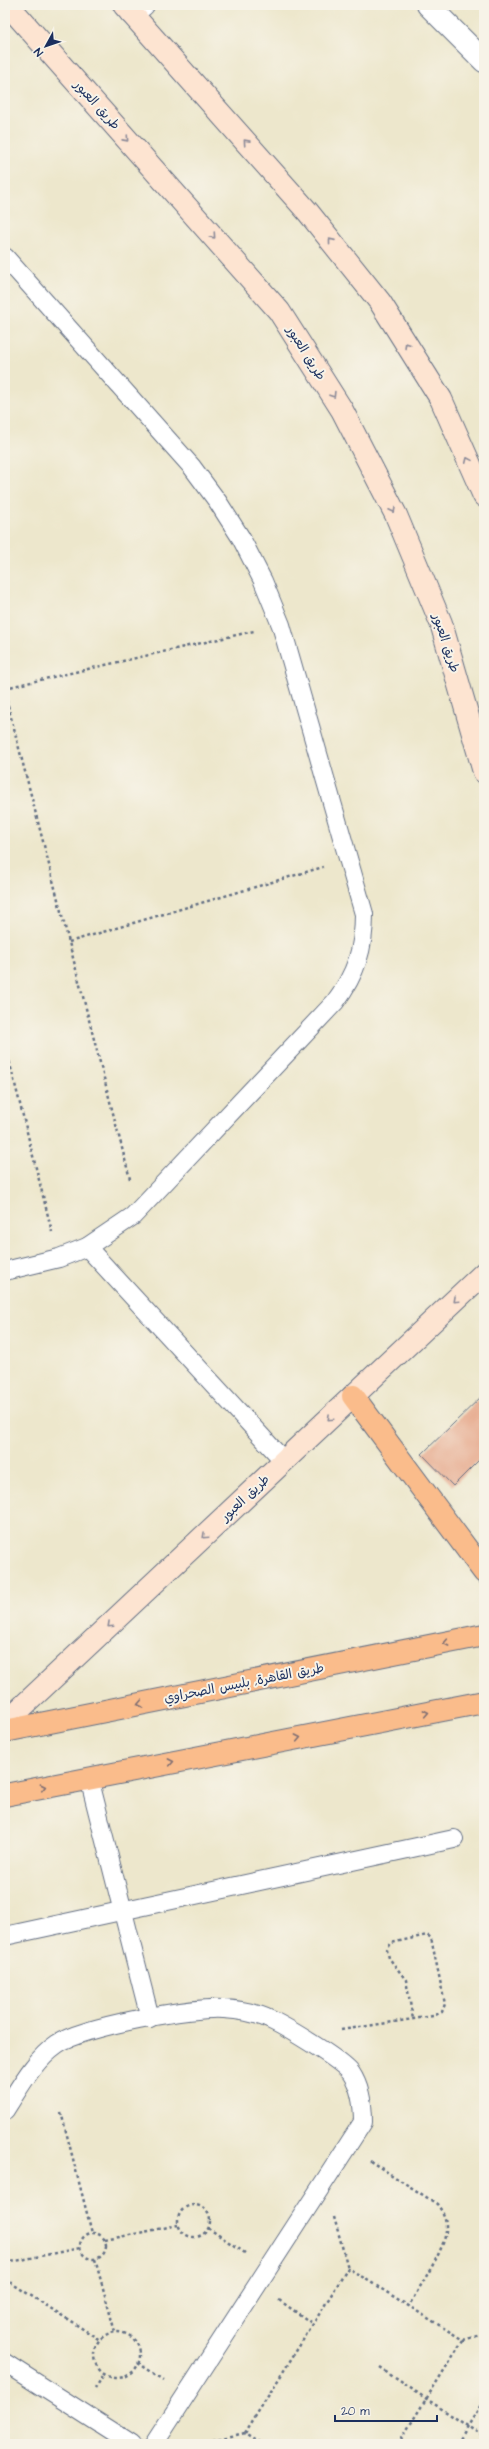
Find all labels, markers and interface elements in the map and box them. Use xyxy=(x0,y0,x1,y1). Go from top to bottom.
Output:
north arrow xyxy=(26,26,66,66)
text: N xyxy=(31,45,47,60)
street label: طريق العبور xyxy=(69,76,124,134)
one-way arrow xyxy=(122,134,129,142)
one-way arrow xyxy=(243,139,250,147)
one-way arrow xyxy=(208,231,215,239)
one-way arrow xyxy=(328,238,335,245)
street label: طريق العبور xyxy=(282,321,330,384)
one-way arrow xyxy=(404,342,412,349)
one-way arrow xyxy=(328,391,335,398)
one-way arrow xyxy=(465,457,473,464)
one-way arrow xyxy=(388,506,396,513)
street label: طريق العبور xyxy=(428,610,464,675)
one-way arrow xyxy=(453,1295,460,1302)
one-way arrow xyxy=(327,1413,335,1421)
street label: طريق العبور xyxy=(216,1471,273,1526)
one-way arrow xyxy=(202,1531,210,1538)
one-way arrow xyxy=(107,1620,115,1627)
one-way arrow xyxy=(443,1638,449,1646)
street label: طريق القاهرة, بلبيس الصحراوي xyxy=(162,1659,326,1707)
one-way arrow xyxy=(137,1699,143,1708)
one-way arrow xyxy=(423,1709,429,1718)
one-way arrow xyxy=(295,1734,302,1742)
one-way arrow xyxy=(168,1759,174,1767)
one-way arrow xyxy=(40,1784,46,1792)
scale bar xyxy=(335,2397,437,2423)
text: 20 m xyxy=(341,2403,370,2420)

